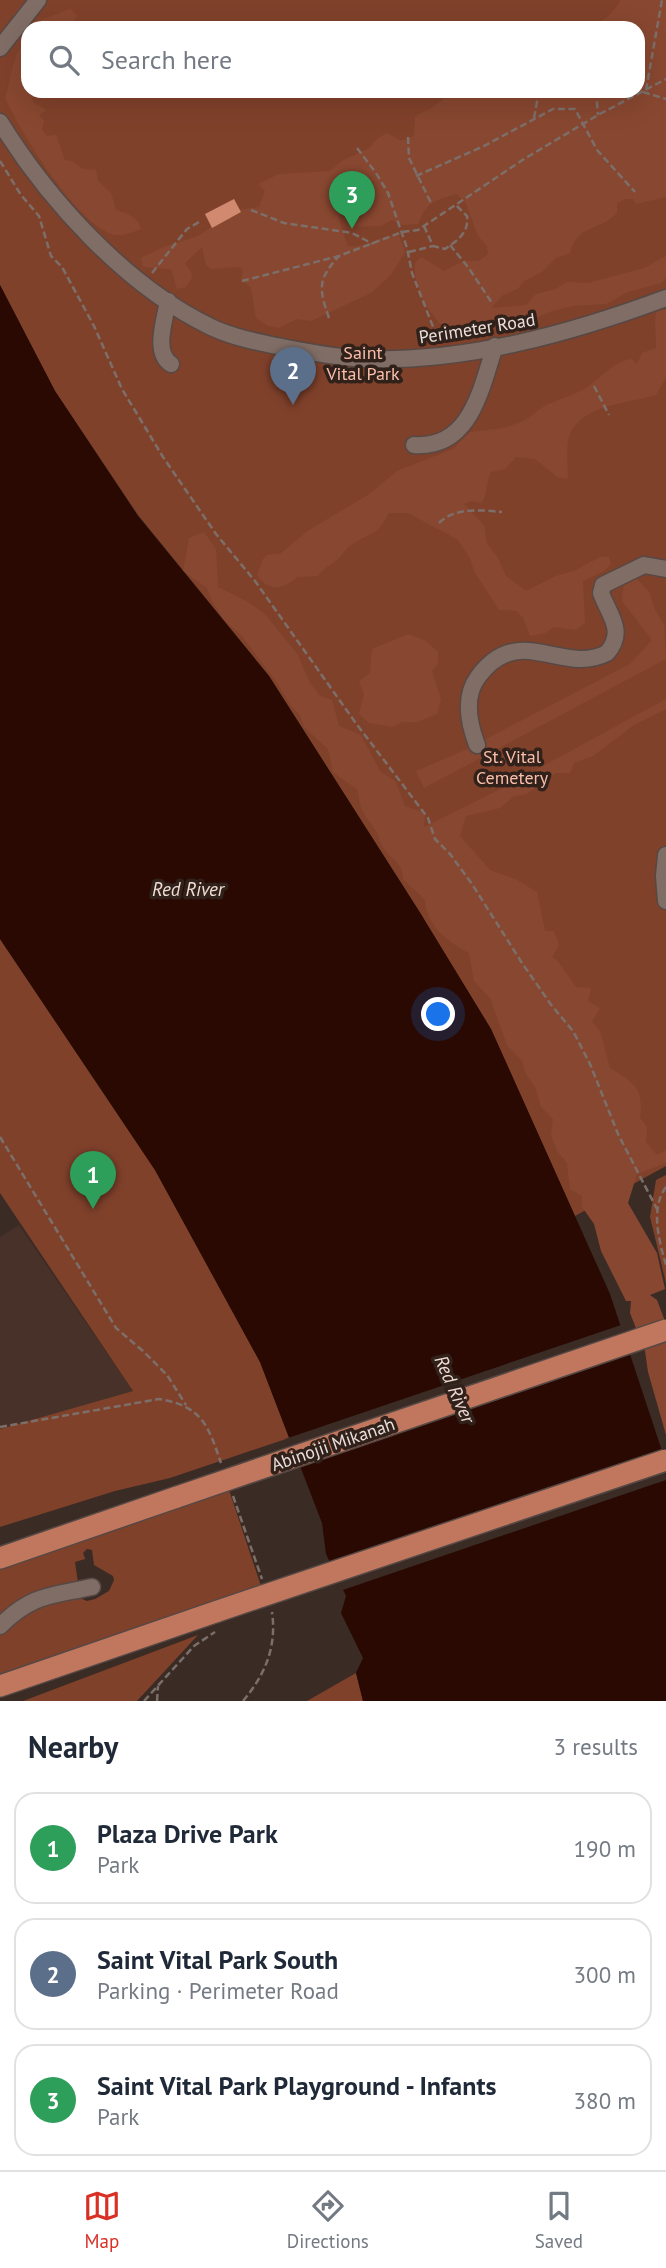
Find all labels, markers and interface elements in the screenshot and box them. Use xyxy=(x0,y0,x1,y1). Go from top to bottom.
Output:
search box xyxy=(21,21,645,98)
icon: search xyxy=(45,41,83,79)
text: Search here xyxy=(101,43,232,76)
pin: 3 xyxy=(329,171,375,229)
street label: Perimeter Road xyxy=(417,307,537,349)
park label: Saint Vital Park xyxy=(325,341,400,385)
pin: 2 xyxy=(270,347,316,405)
park label: St. Vital Cemetery xyxy=(476,745,549,789)
water label: Red River xyxy=(152,877,226,901)
your location xyxy=(421,997,455,1031)
pin: 1 xyxy=(70,1151,116,1209)
water label: Red River xyxy=(429,1351,481,1428)
street label: Abinojii Mikanah xyxy=(268,1412,398,1476)
text: Nearby xyxy=(28,1727,118,1766)
text: 3 results xyxy=(554,1732,638,1761)
text: Plaza Drive Park xyxy=(97,1817,278,1850)
text: 1 xyxy=(46,1834,60,1863)
text: 190 m xyxy=(574,1834,636,1863)
text: Park xyxy=(97,1850,139,1879)
text: Saint Vital Park South xyxy=(97,1943,338,1976)
text: 2 xyxy=(46,1960,60,1989)
text: 300 m xyxy=(574,1960,636,1989)
text: Parking · Perimeter Road xyxy=(97,1976,339,2005)
text: Saint Vital Park Playground - Infants xyxy=(97,2069,496,2102)
text: 3 xyxy=(46,2086,60,2115)
text: 380 m xyxy=(574,2086,636,2115)
text: Park xyxy=(97,2102,139,2131)
tab: Map xyxy=(83,2187,121,2253)
tab: Directions xyxy=(287,2187,369,2253)
tab: Saved xyxy=(535,2187,583,2253)

